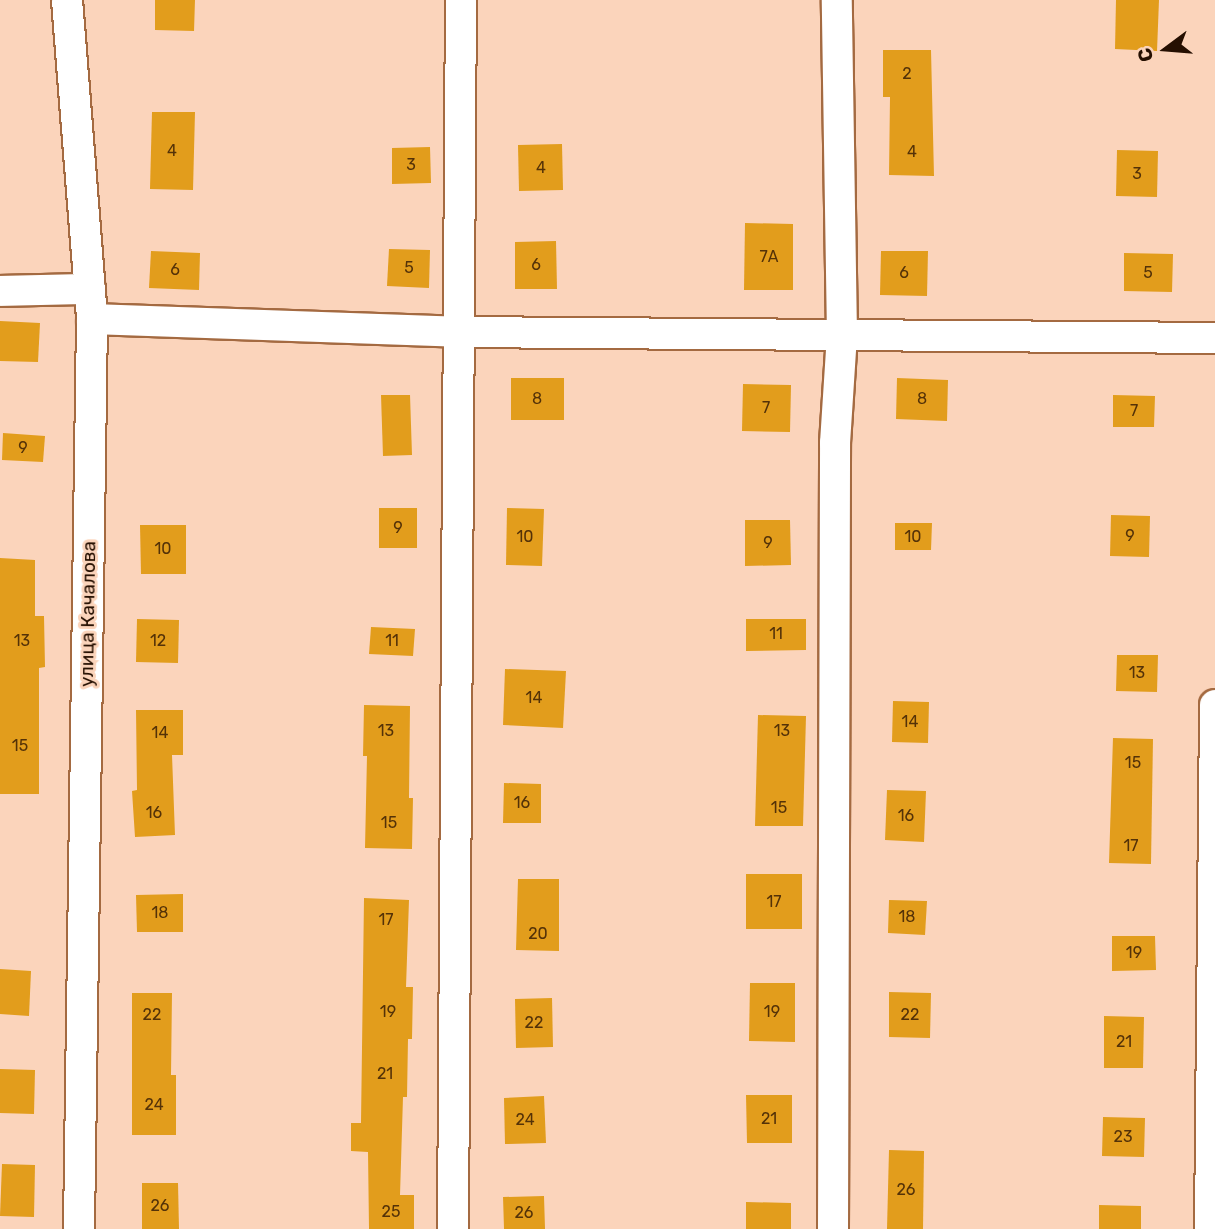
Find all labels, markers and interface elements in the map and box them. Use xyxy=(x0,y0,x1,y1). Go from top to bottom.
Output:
north arrow xyxy=(1131,14,1201,84)
text: С xyxy=(1132,45,1158,65)
house number: 2 xyxy=(902,64,912,84)
house number: 4 xyxy=(167,141,177,161)
house number: 4 xyxy=(907,142,917,162)
house number: 3 xyxy=(406,155,416,175)
house number: 4 xyxy=(536,158,546,178)
house number: 3 xyxy=(1132,164,1142,184)
house number: 7А xyxy=(760,247,778,267)
house number: 6 xyxy=(531,255,541,275)
house number: 5 xyxy=(404,258,414,278)
house number: 6 xyxy=(170,260,180,280)
house number: 6 xyxy=(899,263,909,283)
house number: 5 xyxy=(1143,263,1153,283)
house number: 8 xyxy=(532,389,542,409)
house number: 8 xyxy=(917,389,927,409)
house number: 7 xyxy=(762,398,770,418)
house number: 7 xyxy=(1130,401,1138,421)
house number: 9 xyxy=(18,438,28,458)
house number: 9 xyxy=(393,518,403,538)
house number: 9 xyxy=(1125,526,1135,546)
house number: 10 xyxy=(516,527,534,547)
house number: 10 xyxy=(904,527,922,547)
house number: 9 xyxy=(763,533,773,553)
house number: 10 xyxy=(154,539,172,559)
street label: улица Качалова xyxy=(75,541,101,687)
house number: 11 xyxy=(769,624,783,644)
house number: 13 xyxy=(14,631,30,651)
house number: 12 xyxy=(150,631,166,651)
house number: 11 xyxy=(385,631,399,651)
house number: 13 xyxy=(1129,663,1145,683)
house number: 14 xyxy=(526,688,542,708)
house number: 14 xyxy=(902,712,918,732)
house number: 13 xyxy=(378,721,394,741)
house number: 13 xyxy=(774,721,790,741)
house number: 14 xyxy=(152,723,168,743)
house number: 15 xyxy=(12,736,28,756)
house number: 15 xyxy=(1125,753,1141,773)
house number: 16 xyxy=(514,793,530,813)
house number: 15 xyxy=(771,798,787,818)
house number: 16 xyxy=(146,803,162,823)
house number: 16 xyxy=(898,806,914,826)
house number: 15 xyxy=(381,813,397,833)
house number: 17 xyxy=(1123,836,1139,856)
house number: 17 xyxy=(766,892,782,912)
house number: 18 xyxy=(151,903,169,923)
house number: 18 xyxy=(898,907,916,927)
house number: 17 xyxy=(378,910,394,930)
house number: 20 xyxy=(528,924,548,944)
house number: 19 xyxy=(1126,943,1142,963)
house number: 19 xyxy=(380,1002,396,1022)
house number: 19 xyxy=(764,1002,780,1022)
house number: 22 xyxy=(143,1005,161,1025)
house number: 22 xyxy=(901,1005,919,1025)
house number: 22 xyxy=(525,1013,543,1033)
house number: 21 xyxy=(1116,1032,1132,1052)
house number: 21 xyxy=(377,1064,393,1084)
house number: 24 xyxy=(144,1095,164,1115)
house number: 21 xyxy=(761,1109,777,1129)
house number: 24 xyxy=(515,1110,535,1130)
house number: 23 xyxy=(1113,1127,1133,1147)
house number: 26 xyxy=(896,1180,916,1200)
house number: 26 xyxy=(150,1196,170,1216)
house number: 25 xyxy=(382,1202,400,1222)
house number: 26 xyxy=(514,1203,534,1223)

